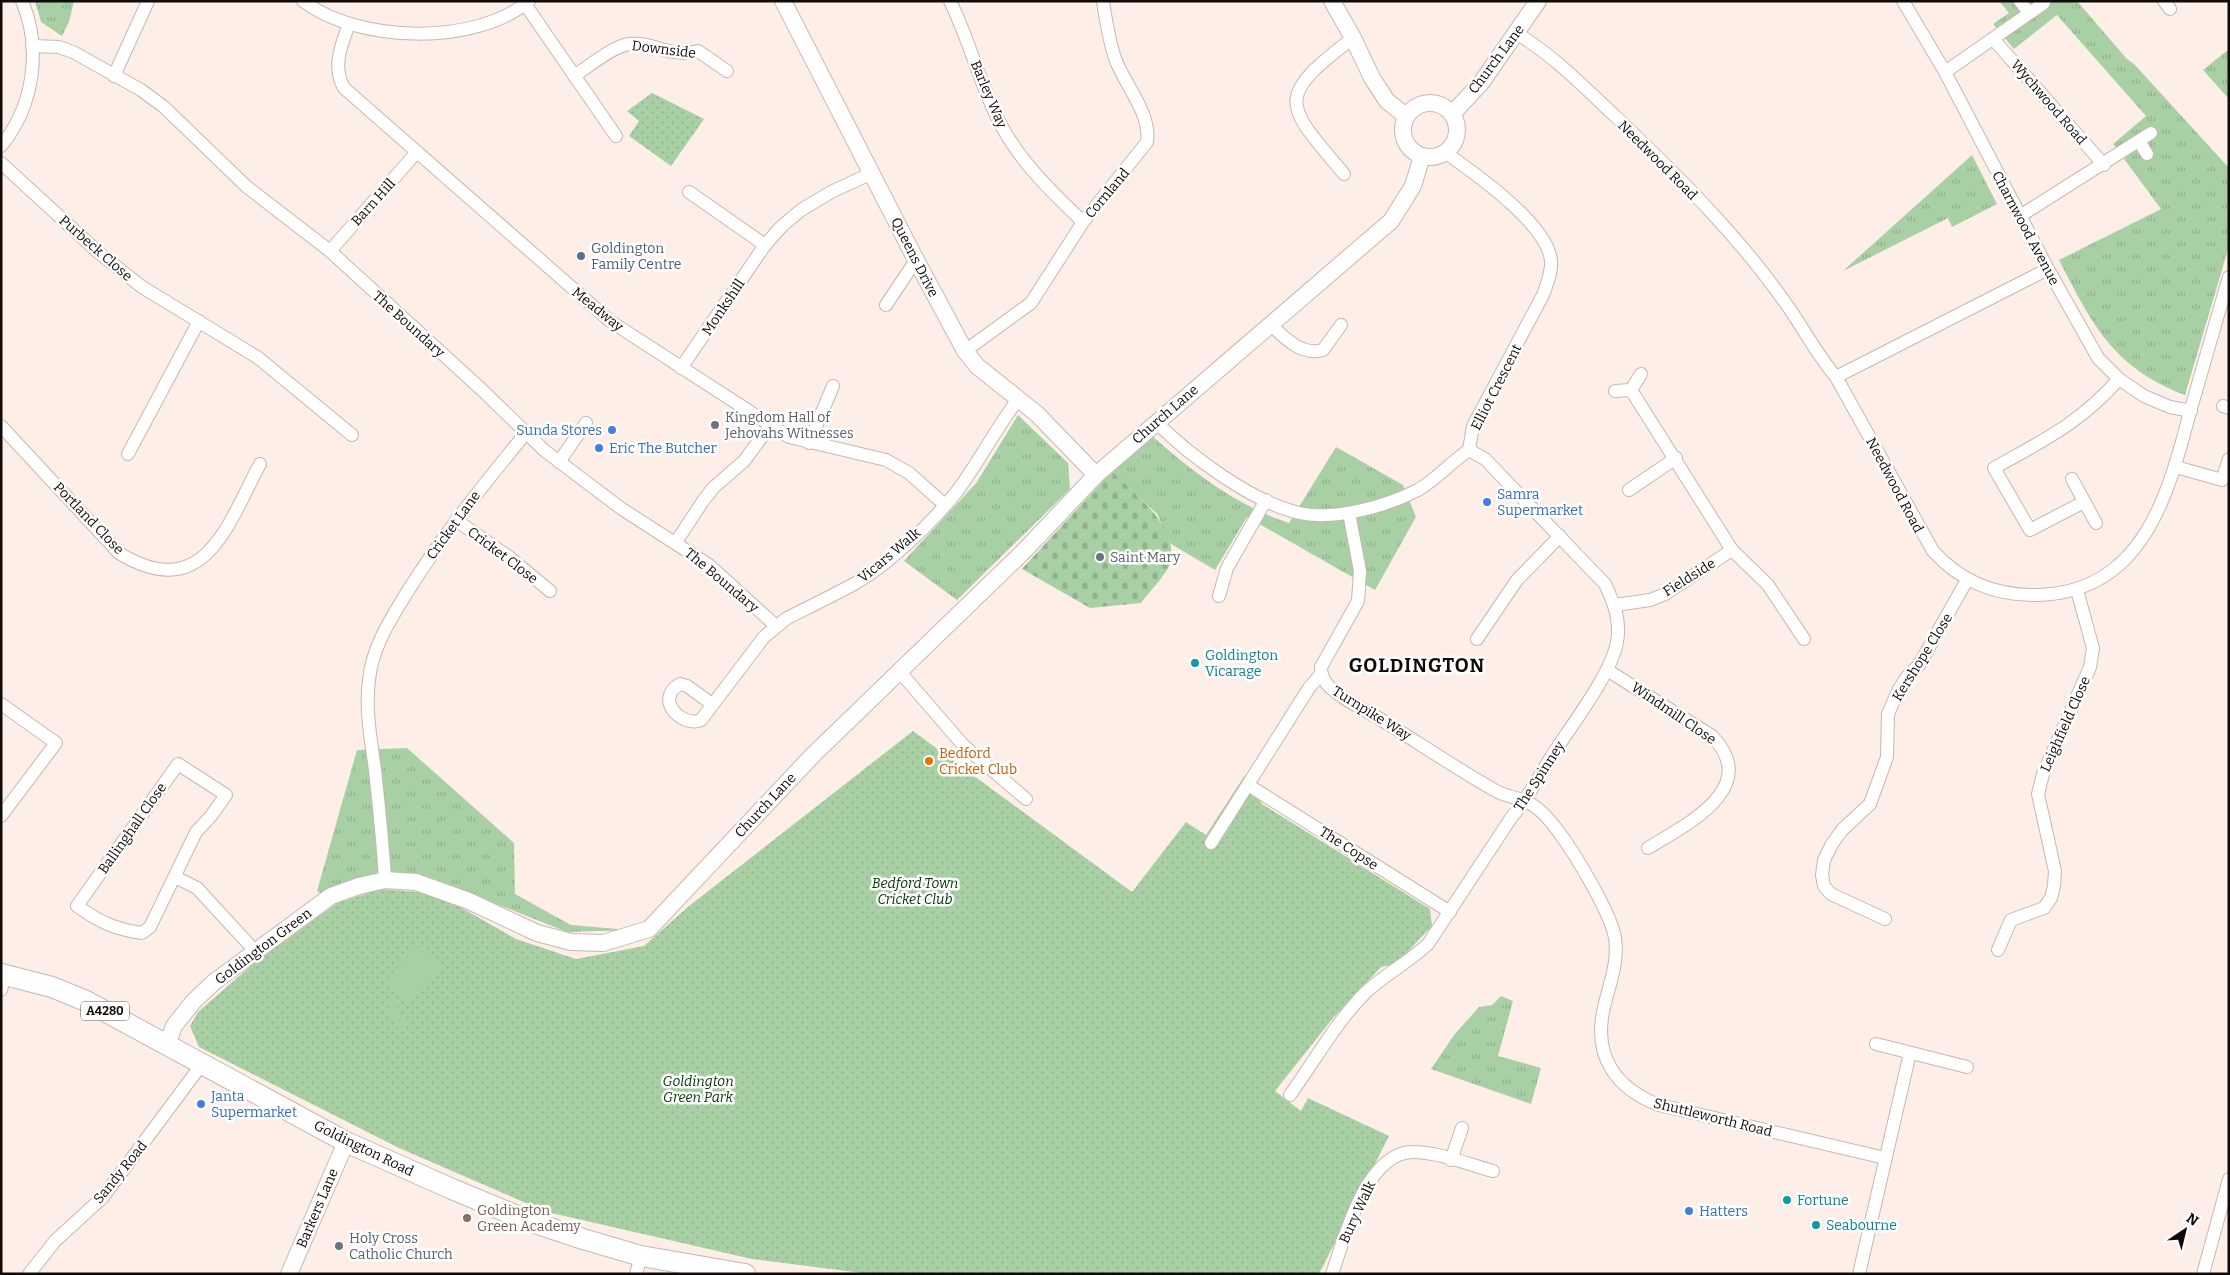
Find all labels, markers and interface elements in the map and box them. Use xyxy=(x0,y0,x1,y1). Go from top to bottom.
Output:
street label: Church Lane xyxy=(1465,21,1528,97)
street label: Downside xyxy=(631,37,697,62)
street label: Wychwood Road xyxy=(2007,56,2090,148)
street label: Barley Way xyxy=(967,58,1011,131)
street label: Needwood Road xyxy=(1614,117,1701,204)
street label: Cornland xyxy=(1082,165,1133,222)
street label: Charnwood Avenue xyxy=(1988,168,2063,288)
street label: Barn Hill xyxy=(348,175,399,229)
street label: Purbeck Close xyxy=(56,212,136,285)
street label: Queens Drive xyxy=(887,214,942,300)
place label: Goldington Family Centre xyxy=(591,240,681,273)
marker: Goldington Family Centre xyxy=(575,250,587,262)
street label: Monkshill xyxy=(698,276,748,339)
street label: Meadway xyxy=(569,284,627,336)
street label: The Boundary xyxy=(369,288,449,362)
street label: Elliot Crescent xyxy=(1467,341,1525,433)
street label: Church Lane xyxy=(1129,381,1202,448)
place label: Kingdom Hall of Jehovahs Witnesses xyxy=(724,409,854,442)
marker: Kingdom Hall of Jehovahs Witnesses xyxy=(709,419,721,431)
place label: Sunda Stores xyxy=(516,422,602,439)
marker: Sunda Stores xyxy=(606,424,618,436)
street label: Needwood Road xyxy=(1862,435,1927,536)
place label: Eric The Butcher xyxy=(609,440,717,457)
marker: Eric The Butcher xyxy=(593,442,605,454)
street label: Portland Close xyxy=(50,479,127,558)
place label: Samra Supermarket xyxy=(1497,486,1583,519)
street label: Cricket Lane xyxy=(423,488,484,563)
marker: Samra Supermarket xyxy=(1481,496,1493,508)
street label: Cricket Close xyxy=(464,523,541,587)
street label: Vicars Walk xyxy=(855,524,924,586)
street label: The Boundary xyxy=(681,545,763,617)
place label: Saint Mary xyxy=(1110,549,1181,566)
marker: Saint Mary xyxy=(1094,551,1106,563)
street label: Fieldside xyxy=(1660,555,1719,600)
street label: Kershope Close xyxy=(1889,610,1956,704)
place label: Goldington Vicarage xyxy=(1205,647,1278,680)
district label: GOLDINGTON xyxy=(1349,654,1485,677)
marker: Goldington Vicarage xyxy=(1189,657,1201,669)
street label: Leighfield Close xyxy=(2037,674,2094,775)
street label: Windmill Close xyxy=(1628,679,1719,748)
street label: Turnpike Way xyxy=(1329,682,1415,745)
street label: The Spinney xyxy=(1510,738,1569,815)
place label: Bedford Cricket Club xyxy=(939,745,1017,778)
marker: Bedford Cricket Club xyxy=(923,755,935,767)
street label: Church Lane xyxy=(731,770,800,841)
street label: Ballinghall Close xyxy=(95,779,170,877)
street label: The Copse xyxy=(1316,823,1381,874)
park label: Bedford Town Cricket Club xyxy=(872,875,958,908)
street label: Goldington Green xyxy=(212,905,315,988)
road number: A4280 xyxy=(81,1001,129,1020)
park label: Goldington Green Park xyxy=(662,1073,734,1106)
place label: Janta Supermarket xyxy=(210,1088,297,1121)
street label: Shuttleworth Road xyxy=(1652,1095,1774,1140)
marker: Janta Supermarket xyxy=(195,1098,207,1110)
street label: Goldington Road xyxy=(311,1117,416,1180)
street label: Sandy Road xyxy=(90,1138,151,1207)
street label: Barkers Lane xyxy=(293,1166,342,1250)
street label: Bury Walk xyxy=(1336,1178,1379,1246)
place label: Fortune xyxy=(1797,1192,1849,1209)
marker: Fortune xyxy=(1781,1194,1793,1206)
place label: Goldington Green Academy xyxy=(477,1202,581,1235)
place label: Hatters xyxy=(1699,1203,1748,1220)
marker: Hatters xyxy=(1683,1205,1695,1217)
north arrow xyxy=(2160,1205,2210,1255)
text: N xyxy=(2183,1210,2202,1230)
marker: Goldington Green Academy xyxy=(461,1212,473,1224)
place label: Seabourne xyxy=(1826,1217,1897,1234)
marker: Seabourne xyxy=(1810,1219,1822,1231)
place label: Holy Cross Catholic Church xyxy=(349,1230,453,1263)
marker: Holy Cross Catholic Church xyxy=(333,1240,345,1252)

